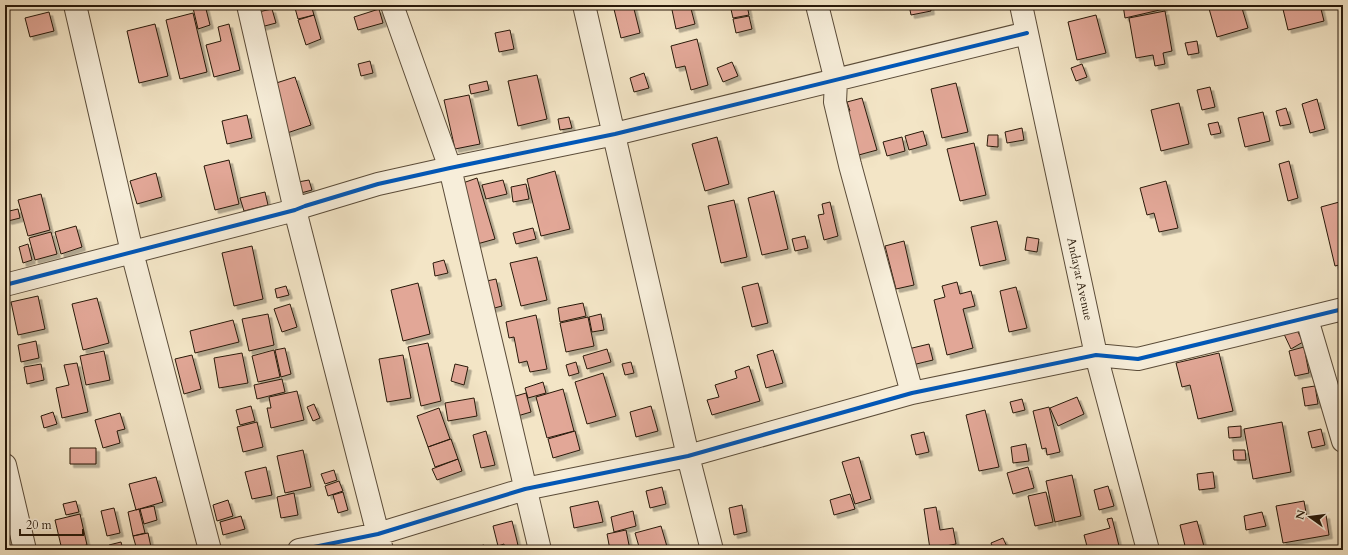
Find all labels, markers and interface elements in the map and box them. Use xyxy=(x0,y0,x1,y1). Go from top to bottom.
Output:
street label: Andayat Avenue xyxy=(1063,236,1097,322)
north arrow xyxy=(1290,497,1330,537)
text: N xyxy=(1292,508,1309,521)
scale bar xyxy=(20,511,83,537)
text: 20 m xyxy=(26,517,53,533)

